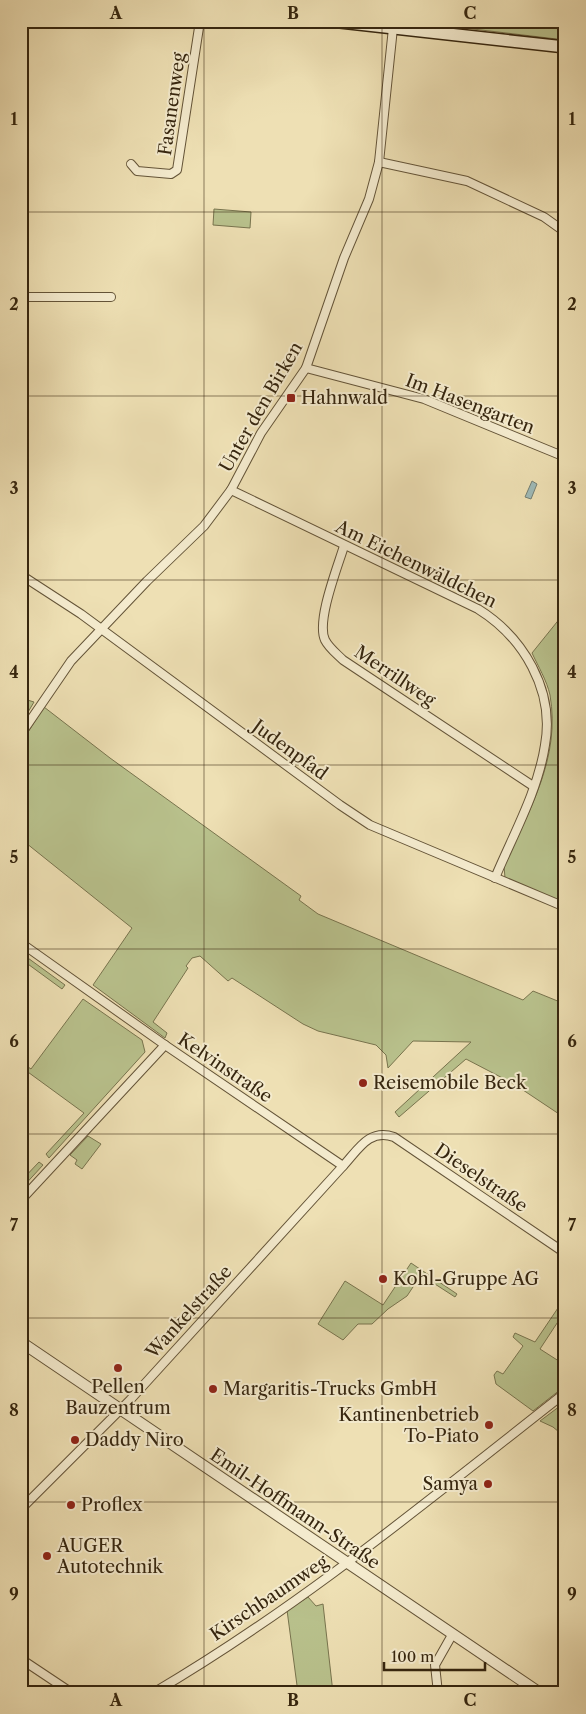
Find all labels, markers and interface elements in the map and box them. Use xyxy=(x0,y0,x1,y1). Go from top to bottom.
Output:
text: A xyxy=(109,3,123,23)
text: B xyxy=(287,3,299,23)
text: C xyxy=(464,3,476,23)
street label: Fasanenweg xyxy=(154,50,190,157)
text: 1 xyxy=(10,109,18,129)
text: 1 xyxy=(568,109,576,129)
text: 2 xyxy=(9,294,19,314)
text: 2 xyxy=(567,294,577,314)
street label: Unter den Birken xyxy=(215,338,307,476)
street label: Im Hasengarten xyxy=(402,369,538,439)
place label: Hahnwald xyxy=(301,387,388,409)
marker: Hahnwald xyxy=(285,392,297,404)
text: 3 xyxy=(9,478,19,498)
text: 3 xyxy=(567,478,577,498)
street label: Am Eichenwäldchen xyxy=(331,515,500,613)
street label: Merrillweg xyxy=(350,641,440,711)
text: 4 xyxy=(9,662,19,682)
text: 4 xyxy=(567,662,577,682)
street label: Judenpfad xyxy=(246,714,332,785)
text: 5 xyxy=(10,847,19,867)
text: 5 xyxy=(568,847,577,867)
street label: Kelvinstraße xyxy=(174,1028,276,1108)
text: 6 xyxy=(9,1031,19,1051)
text: 6 xyxy=(567,1031,577,1051)
place label: Reisemobile Beck xyxy=(373,1072,528,1094)
marker: Reisemobile Beck xyxy=(357,1077,369,1089)
street label: Dieselstraße xyxy=(430,1139,532,1217)
text: 7 xyxy=(10,1215,19,1235)
text: 7 xyxy=(568,1215,577,1235)
street label: Wankelstraße xyxy=(141,1261,237,1364)
place label: Kohl-Gruppe AG xyxy=(393,1268,540,1290)
marker: Kohl-Gruppe AG xyxy=(377,1273,389,1285)
marker: Pellen Bauzentrum xyxy=(112,1362,124,1374)
place label: Pellen Bauzentrum xyxy=(65,1376,171,1419)
place label: Margaritis-Trucks GmbH xyxy=(223,1378,437,1400)
marker: Margaritis-Trucks GmbH xyxy=(207,1383,219,1395)
text: 8 xyxy=(9,1400,19,1420)
text: 8 xyxy=(567,1400,577,1420)
place label: Kantinenbetrieb To-Piato xyxy=(338,1404,479,1447)
marker: Kantinenbetrieb To-Piato xyxy=(483,1419,495,1431)
place label: Daddy Niro xyxy=(85,1429,184,1451)
marker: Daddy Niro xyxy=(69,1434,81,1446)
street label: Emil-Hoffmann-Straße xyxy=(206,1444,384,1574)
place label: Samya xyxy=(422,1473,478,1495)
marker: Samya xyxy=(482,1478,494,1490)
place label: Proflex xyxy=(81,1494,143,1516)
marker: Proflex xyxy=(65,1499,77,1511)
place label: AUGER Autotechnik xyxy=(56,1535,164,1578)
marker: AUGER Autotechnik xyxy=(41,1550,53,1562)
street label: Kirschbaumweg xyxy=(206,1550,332,1646)
text: 9 xyxy=(9,1584,19,1604)
text: 9 xyxy=(567,1584,577,1604)
scale bar xyxy=(384,1639,485,1671)
text: 100 m xyxy=(391,1647,434,1666)
text: A xyxy=(109,1690,123,1710)
text: B xyxy=(287,1690,299,1710)
text: C xyxy=(464,1690,476,1710)

